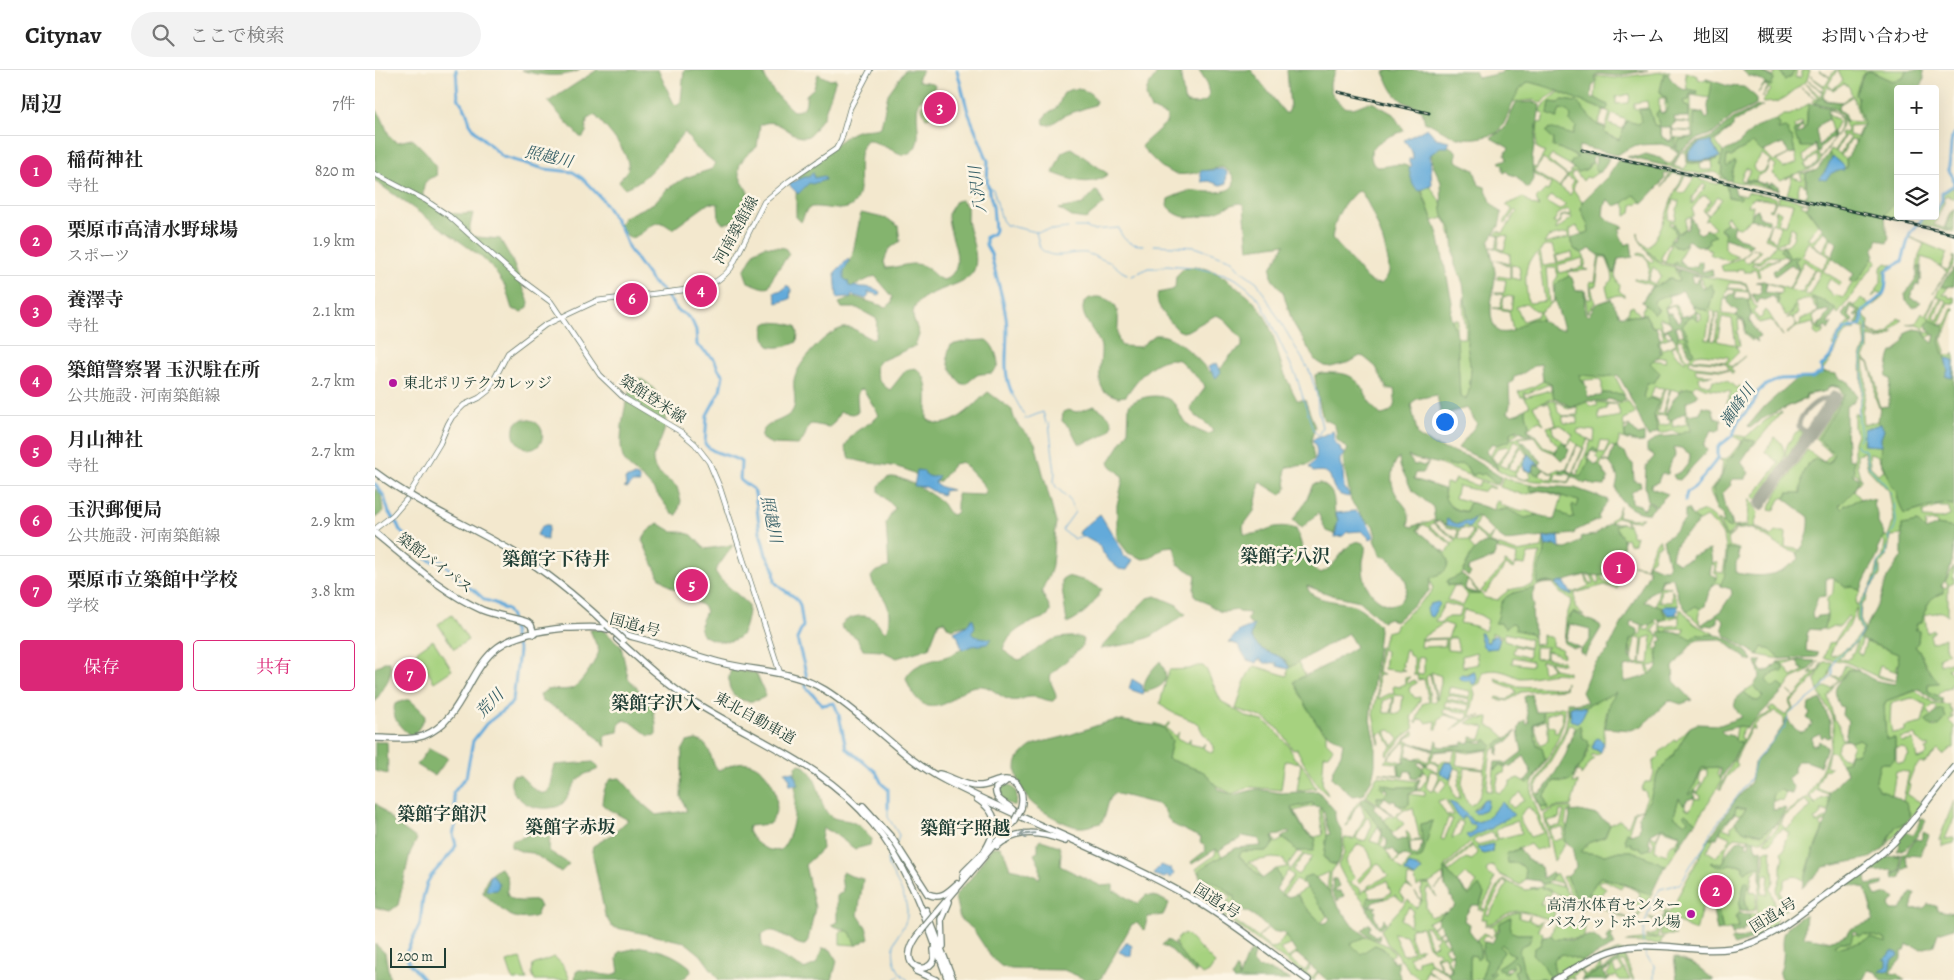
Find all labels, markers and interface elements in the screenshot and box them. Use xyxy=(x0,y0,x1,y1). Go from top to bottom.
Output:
search box xyxy=(131,12,481,57)
text: Citynav xyxy=(25,19,101,51)
icon: search xyxy=(149,21,177,49)
text: ここで検索 xyxy=(189,23,284,49)
text: ホーム xyxy=(1611,24,1665,48)
text: 地図 xyxy=(1693,24,1729,48)
text: 概要 xyxy=(1757,24,1793,48)
text: お問い合わせ xyxy=(1821,24,1929,48)
map controls xyxy=(1894,85,1939,220)
button: + xyxy=(1894,85,1939,130)
pin: 3 xyxy=(924,89,956,127)
text: 周辺 xyxy=(20,90,62,118)
text: 7件 xyxy=(332,93,355,115)
button: − xyxy=(1894,130,1939,175)
water label: 照越川 xyxy=(523,141,577,174)
text: 稲荷神社 xyxy=(67,147,143,173)
text: 1 xyxy=(33,160,39,182)
text: 820 m xyxy=(315,160,355,182)
water label: 八沢川 xyxy=(964,163,992,215)
text: 寺社 xyxy=(67,175,99,197)
button: layers xyxy=(1894,175,1939,220)
street label: 河南築館線 xyxy=(709,192,763,268)
text: 栗原市高清水野球場 xyxy=(67,217,238,243)
text: 2 xyxy=(32,230,40,252)
text: 1.9 km xyxy=(313,230,355,252)
text: スポーツ xyxy=(67,245,130,267)
pin: 4 xyxy=(685,272,717,310)
pin: 6 xyxy=(616,280,648,318)
text: 養澤寺 xyxy=(67,287,124,313)
text: 3 xyxy=(33,300,39,322)
text: 2.1 km xyxy=(313,300,355,322)
text: 寺社 xyxy=(67,315,99,337)
text: 築館警察署 玉沢駐在所 xyxy=(67,357,260,383)
text: 4 xyxy=(32,370,40,392)
text: 2.7 km xyxy=(311,370,355,392)
street label: 築館登米線 xyxy=(616,370,690,428)
place label: 東北ポリテクカレッジ xyxy=(403,373,552,393)
marker: 東北ポリテクカレッジ xyxy=(387,377,399,389)
water label: 瀬峰川 xyxy=(1715,378,1762,432)
text: 公共施設 · 河南築館線 xyxy=(67,385,221,407)
your location xyxy=(1432,409,1458,435)
text: 月山神社 xyxy=(67,427,143,453)
text: 5 xyxy=(33,440,39,462)
text: 2.7 km xyxy=(311,440,355,462)
text: 寺社 xyxy=(67,455,99,477)
water label: 照越川 xyxy=(755,493,787,547)
text: 玉沢郵便局 xyxy=(67,497,162,523)
text: 6 xyxy=(32,510,40,532)
text: 2.9 km xyxy=(311,510,355,532)
text: 公共施設 · 河南築館線 xyxy=(67,525,221,547)
street label: 築館バイパス xyxy=(393,528,477,598)
district label: 築館字八沢 xyxy=(1240,544,1330,568)
district label: 築館字下待井 xyxy=(502,547,610,571)
pin: 1 xyxy=(1603,549,1635,587)
pin: 5 xyxy=(676,566,708,604)
text: 栗原市立築館中学校 xyxy=(67,567,238,593)
text: 7 xyxy=(33,580,39,602)
text: 3.8 km xyxy=(311,580,355,602)
text: 学校 xyxy=(67,595,99,617)
street label: 国道4号 xyxy=(607,609,663,641)
button: 保存 xyxy=(20,640,183,691)
button: 共有 xyxy=(193,640,355,691)
pin: 7 xyxy=(394,656,426,694)
water label: 荒川 xyxy=(471,683,510,723)
street label: 東北自動車道 xyxy=(711,687,799,749)
district label: 築館字沢入 xyxy=(611,691,701,715)
district label: 築館字館沢 xyxy=(397,802,487,826)
district label: 築館字赤坂 xyxy=(525,815,616,839)
district label: 築館字照越 xyxy=(920,816,1010,840)
one-way arrow xyxy=(1020,829,1036,838)
pin: 2 xyxy=(1700,872,1732,910)
street label: 国道4号 xyxy=(1190,879,1244,923)
street label: 国道4号 xyxy=(1746,893,1800,937)
place label: 高清水体育センター バスケットボール場 xyxy=(1547,895,1681,932)
marker: 高清水体育センター バスケットボール場 xyxy=(1685,908,1697,920)
scale bar xyxy=(390,945,446,968)
text: 200 m xyxy=(397,947,433,966)

